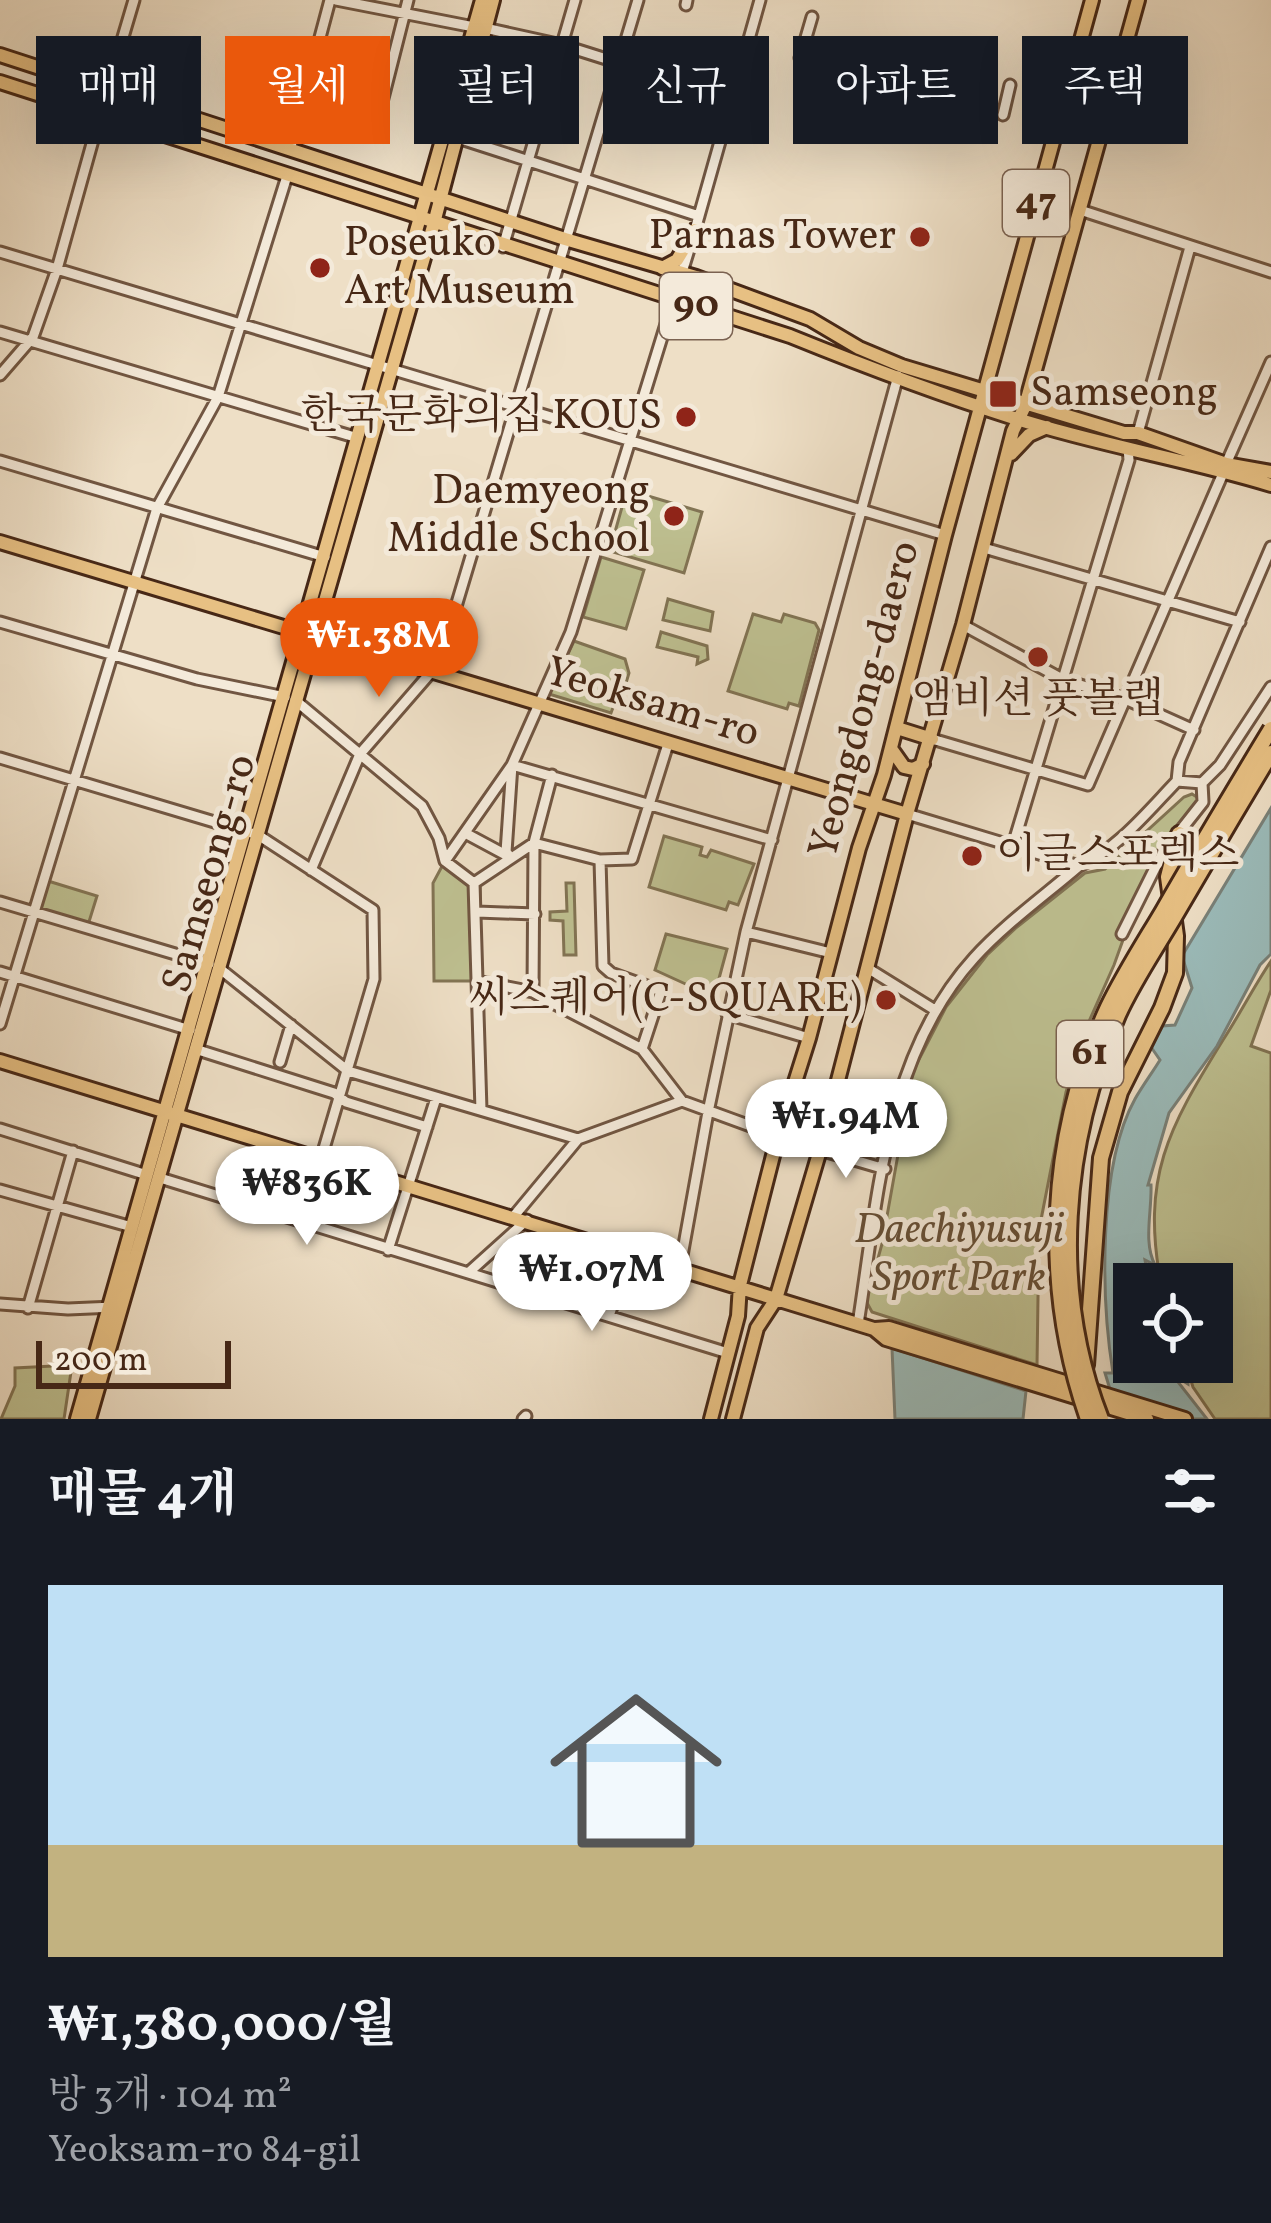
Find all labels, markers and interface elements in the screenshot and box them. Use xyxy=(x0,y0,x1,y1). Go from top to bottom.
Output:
chip: 매매 xyxy=(36,36,201,144)
chip: 월세 xyxy=(225,36,390,144)
chip: 필터 xyxy=(414,36,579,144)
chip: 신규 xyxy=(603,36,769,144)
chip: 아파트 xyxy=(793,36,998,144)
chip: 주택 xyxy=(1022,36,1188,144)
road number: 47 xyxy=(1003,170,1069,236)
place label: Parnas Tower xyxy=(649,208,896,267)
place label: Poseuko Art Museum xyxy=(344,215,575,322)
marker: Parnas Tower xyxy=(907,224,933,250)
marker: Poseuko Art Museum xyxy=(307,255,333,281)
road number: 90 xyxy=(660,273,732,339)
place label: Samseong xyxy=(1030,365,1218,424)
marker: Samseong xyxy=(987,378,1019,410)
place label: 한국문화의집 KOUS xyxy=(301,388,662,447)
marker: 한국문화의집 KOUS xyxy=(673,404,699,430)
place label: Daemyeong Middle School xyxy=(387,463,650,570)
marker: Daemyeong Middle School xyxy=(661,503,687,529)
street label: Yeongdong-daero xyxy=(795,535,937,865)
pin: ₩1.38M xyxy=(281,598,477,700)
text: ₩1.38M xyxy=(307,610,451,664)
street label: Yeoksam-ro xyxy=(538,643,766,765)
marker: 앰비션 풋볼랩 xyxy=(1025,644,1051,670)
place label: 앰비션 풋볼랩 xyxy=(912,672,1164,731)
street label: Samseong-ro xyxy=(149,748,273,1000)
place label: 이글스포렉스 xyxy=(996,827,1239,886)
marker: 이글스포렉스 xyxy=(959,843,985,869)
place label: 씨스퀘어(C-SQUARE) xyxy=(469,971,862,1030)
marker: 씨스퀘어(C-SQUARE) xyxy=(873,987,899,1013)
road number: 61 xyxy=(1057,1021,1123,1087)
pin: ₩1.94M xyxy=(748,1079,944,1181)
text: ₩1.94M xyxy=(772,1091,920,1145)
pin: ₩836K xyxy=(223,1146,391,1248)
text: ₩836K xyxy=(242,1158,372,1212)
park label: Daechiyusuji Sport Park xyxy=(854,1202,1064,1309)
pin: ₩1.07M xyxy=(494,1232,690,1334)
text: ₩1.07M xyxy=(519,1244,665,1298)
map controls xyxy=(1113,1263,1233,1383)
button: locate xyxy=(1113,1263,1233,1383)
scale bar xyxy=(36,1335,231,1388)
text: 200 m xyxy=(54,1339,148,1385)
icon: filters xyxy=(1157,1458,1223,1524)
text: 매물 4개 xyxy=(48,1461,237,1532)
icon: home xyxy=(528,1663,744,1879)
text: ₩1,380,000/월 xyxy=(48,1991,397,2062)
text: 방 3개 · 104 m² xyxy=(48,2070,292,2124)
text: Yeoksam-ro 84-gil xyxy=(48,2124,361,2178)

